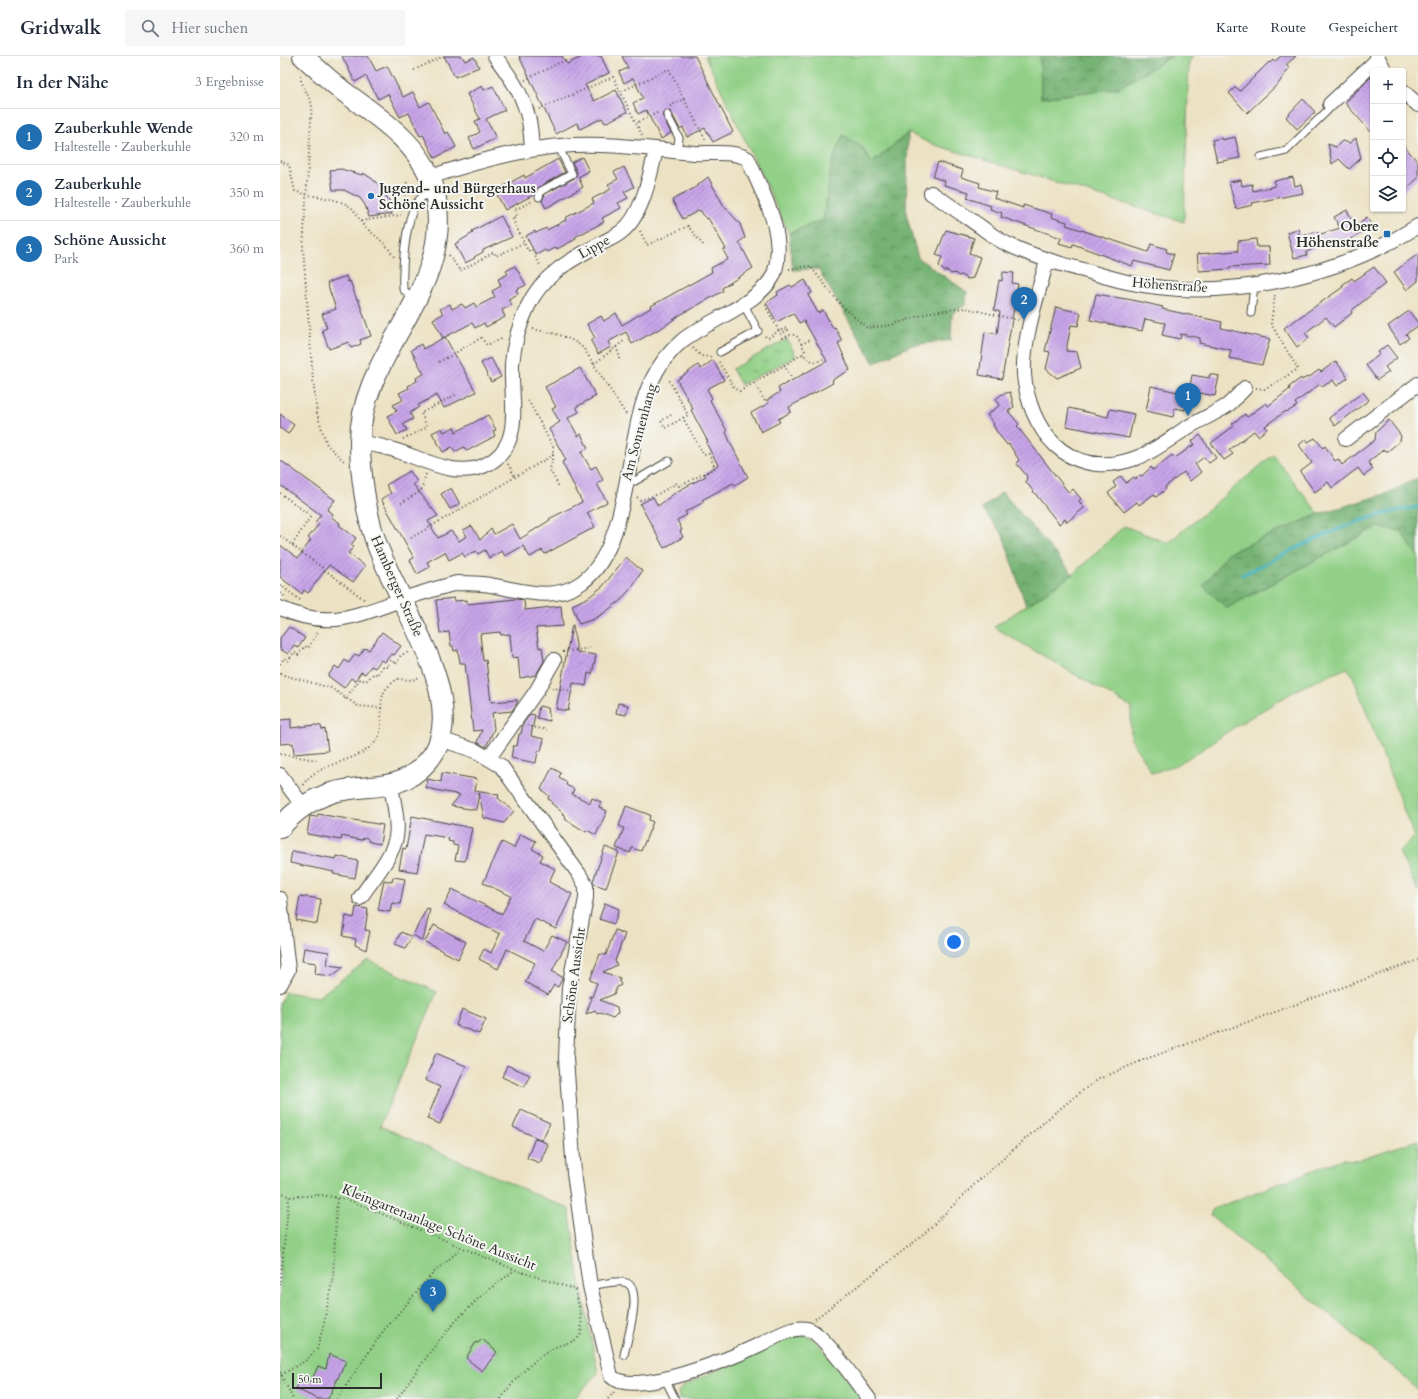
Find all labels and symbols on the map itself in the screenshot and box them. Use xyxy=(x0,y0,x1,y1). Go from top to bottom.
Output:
place label: Jugend- und Bürgerhaus Schöne Aussicht xyxy=(377,179,536,214)
marker: Jugend- und Bürgerhaus Schöne Aussicht xyxy=(366,191,376,201)
place label: Obere Höhenstraße xyxy=(1296,217,1379,252)
marker: Obere Höhenstraße xyxy=(1382,229,1392,239)
street label: Lippe xyxy=(575,231,613,263)
street label: Höhenstraße xyxy=(1131,273,1209,297)
pin: 2 xyxy=(1011,287,1037,320)
street label: Am Sonnenhang xyxy=(617,381,661,483)
pin: 1 xyxy=(1175,383,1201,416)
street label: Hamberger Straße xyxy=(366,532,428,640)
street label: Schöne Aussicht xyxy=(558,925,590,1024)
your location xyxy=(944,932,964,952)
street label: Kleingartenanlage Schöne Aussicht xyxy=(339,1179,539,1275)
pin: 3 xyxy=(420,1279,446,1312)
scale bar xyxy=(292,1371,382,1390)

